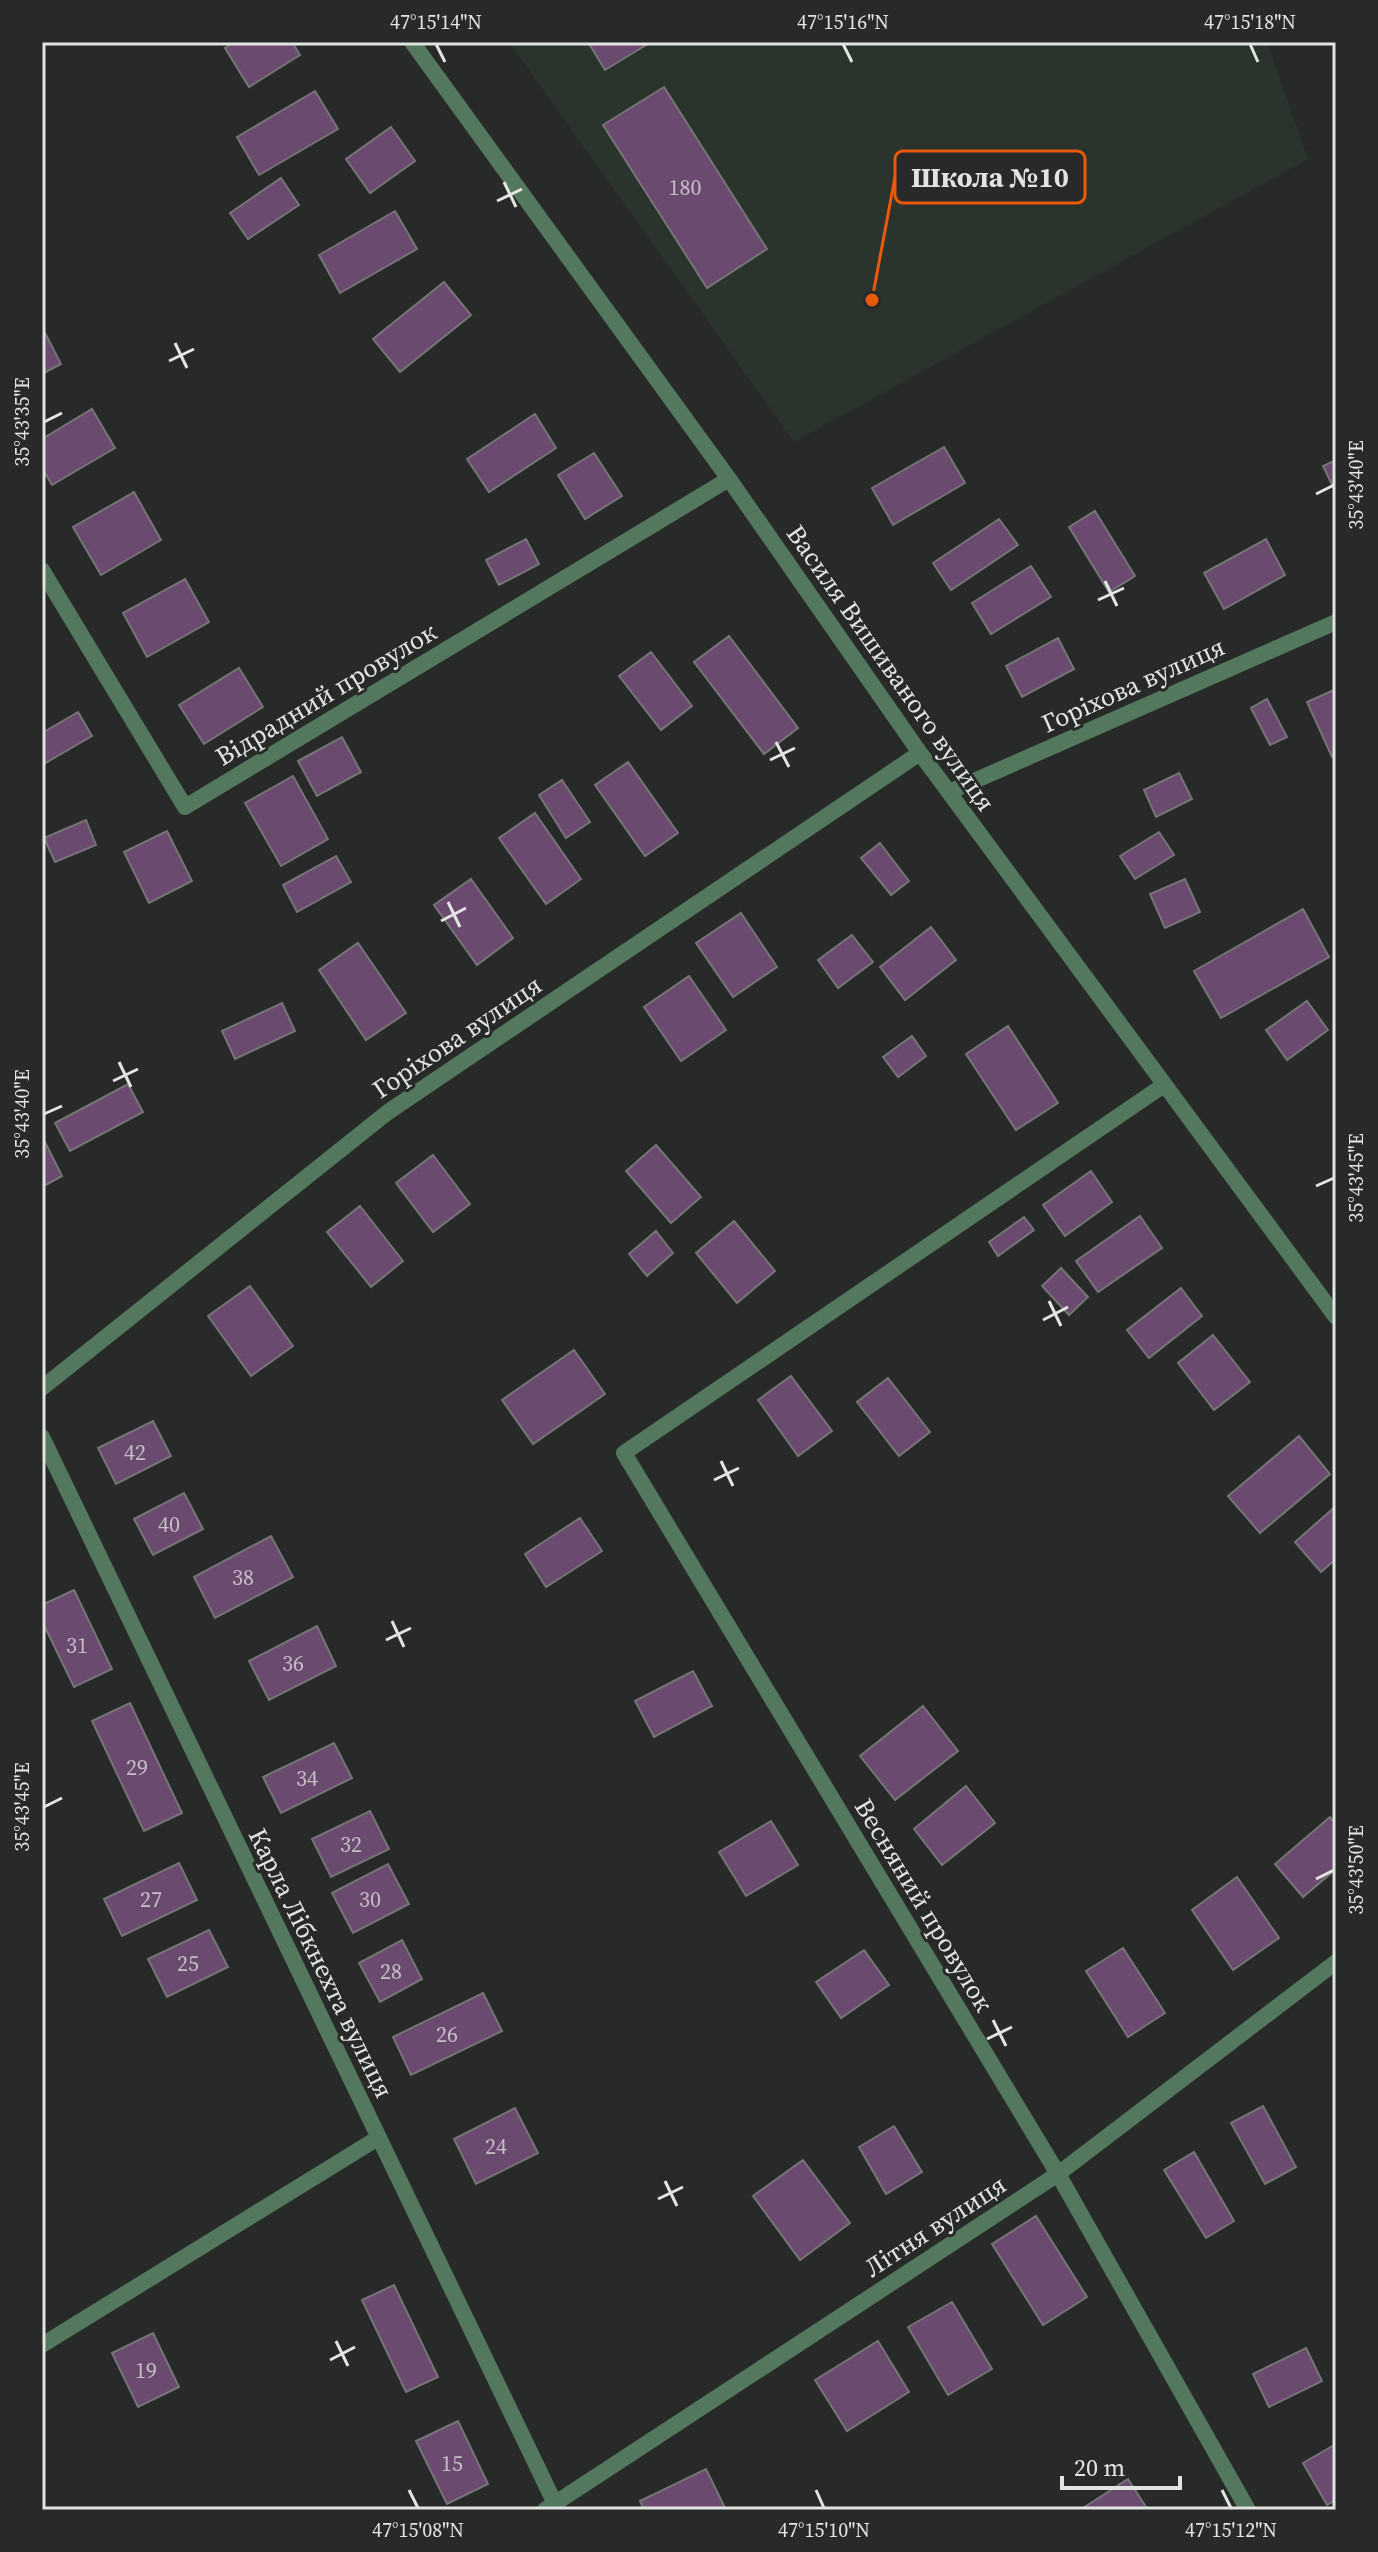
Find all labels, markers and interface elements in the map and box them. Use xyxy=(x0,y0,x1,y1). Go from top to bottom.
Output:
text: 47°15'14"N xyxy=(390,8,482,36)
text: 47°15'16"N xyxy=(797,8,889,36)
text: 47°15'18"N xyxy=(1204,8,1296,36)
callout: Школа №10 xyxy=(895,151,1085,203)
text: Школа №10 xyxy=(911,158,1069,196)
house number: 180 xyxy=(668,172,702,202)
text: 35°43'35"E xyxy=(8,377,36,467)
text: 35°43'40"E xyxy=(1342,440,1370,530)
street label: Василя Вишиваного вулиця xyxy=(778,518,1004,818)
street label: Відрадний провулок xyxy=(209,613,444,774)
street label: Горіхова вулиця xyxy=(1036,628,1230,742)
street label: Горіхова вулиця xyxy=(365,967,549,1107)
text: 35°43'40"E xyxy=(8,1069,36,1159)
text: 35°43'45"E xyxy=(1342,1133,1370,1223)
house number: 42 xyxy=(124,1437,146,1467)
house number: 40 xyxy=(158,1509,180,1539)
house number: 38 xyxy=(232,1562,254,1592)
house number: 31 xyxy=(66,1630,88,1660)
house number: 36 xyxy=(282,1648,304,1678)
house number: 29 xyxy=(126,1752,148,1782)
text: 35°43'45"E xyxy=(8,1762,36,1852)
house number: 34 xyxy=(296,1763,318,1793)
street label: Весняний провулок xyxy=(846,1792,1002,2019)
street label: Карла Лібкнехта вулиця xyxy=(240,1822,402,2104)
text: 35°43'50"E xyxy=(1342,1825,1370,1915)
house number: 32 xyxy=(340,1829,362,1859)
house number: 27 xyxy=(140,1884,162,1914)
house number: 30 xyxy=(359,1884,381,1914)
house number: 25 xyxy=(177,1948,199,1978)
house number: 28 xyxy=(380,1956,402,1986)
house number: 26 xyxy=(436,2019,458,2049)
house number: 24 xyxy=(485,2131,507,2161)
street label: Літня вулиця xyxy=(857,2167,1013,2285)
house number: 19 xyxy=(135,2355,157,2385)
scale bar xyxy=(1062,2440,1180,2490)
house number: 15 xyxy=(441,2448,463,2478)
text: 20 m xyxy=(1074,2451,1125,2484)
text: 47°15'08"N xyxy=(372,2516,464,2544)
text: 47°15'10"N xyxy=(778,2516,870,2544)
text: 47°15'12"N xyxy=(1185,2516,1277,2544)

